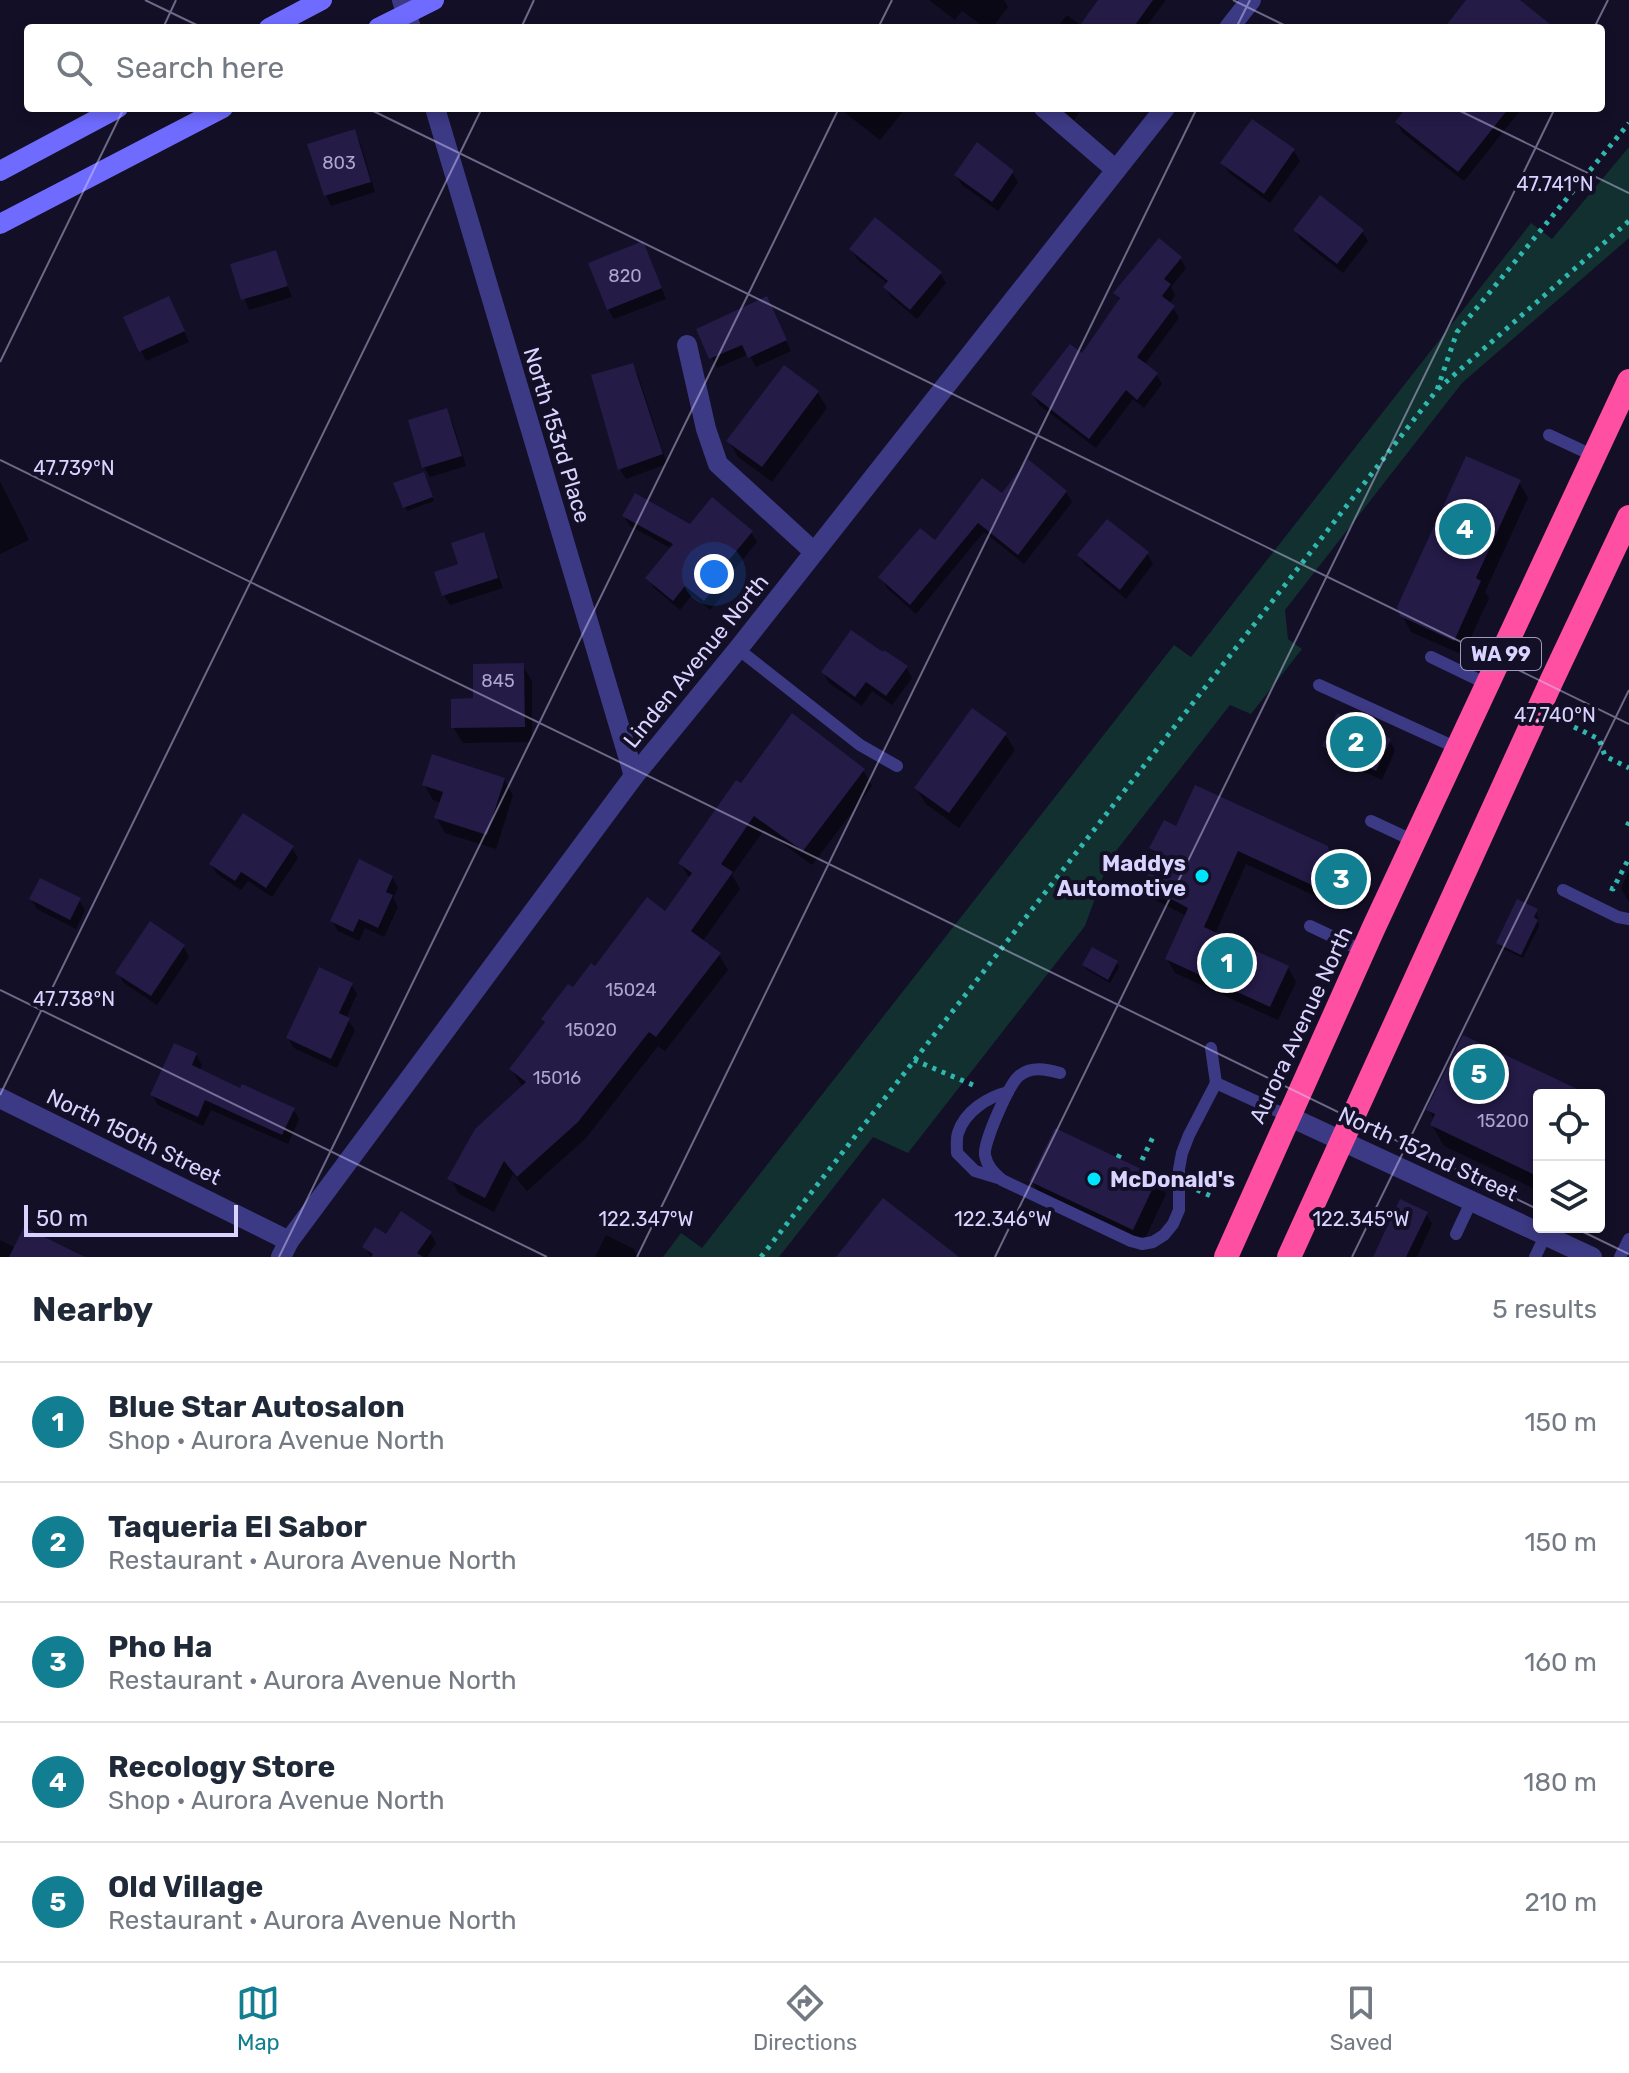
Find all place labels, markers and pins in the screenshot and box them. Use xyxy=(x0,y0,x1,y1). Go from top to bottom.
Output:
pin: 4 xyxy=(1439,499,1491,559)
pin: 2 xyxy=(1330,712,1382,772)
pin: 3 xyxy=(1315,849,1367,909)
place label: Maddys Automotive xyxy=(1057,850,1186,902)
marker: Maddys Automotive xyxy=(1193,867,1211,885)
pin: 1 xyxy=(1201,933,1253,993)
pin: 5 xyxy=(1453,1044,1505,1104)
place label: McDonald's xyxy=(1110,1166,1235,1193)
marker: McDonald's xyxy=(1085,1170,1103,1188)

